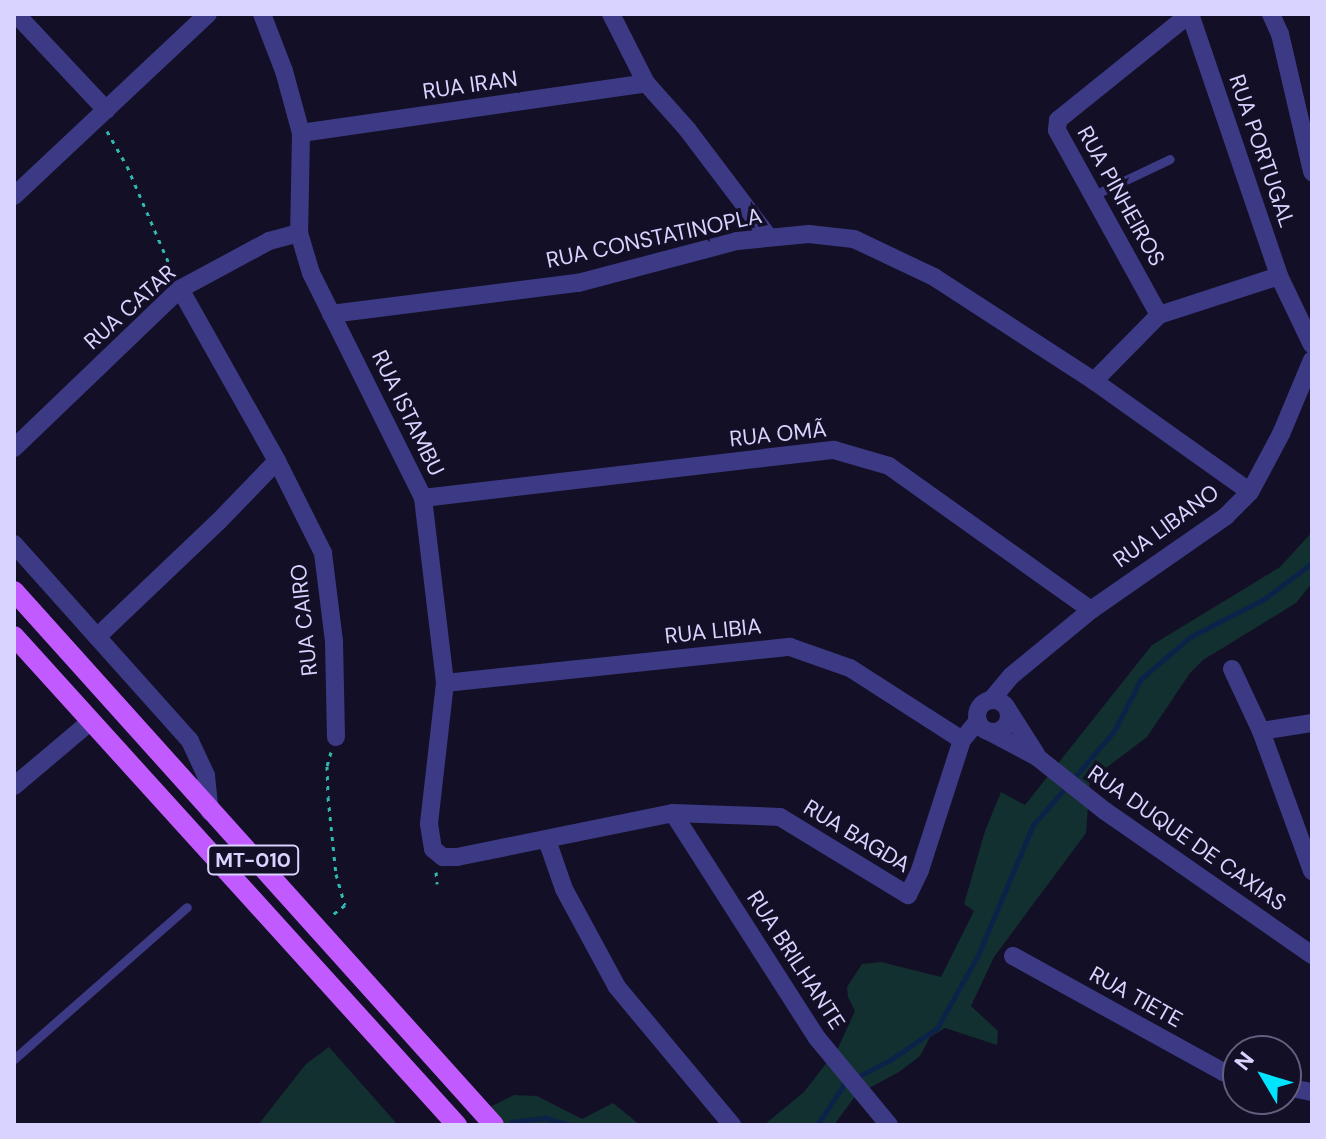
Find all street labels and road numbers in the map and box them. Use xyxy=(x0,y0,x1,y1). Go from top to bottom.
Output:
street label: RUA IRAN xyxy=(421,65,519,105)
street label: RUA PORTUGAL xyxy=(1224,71,1300,231)
street label: RUA PINHEIROS xyxy=(1072,121,1170,271)
street label: RUA CONSTATINOPLA xyxy=(544,202,764,274)
street label: RUA CATAR xyxy=(79,259,181,355)
street label: RUA ISTAMBU xyxy=(366,346,450,480)
street label: RUA OMÃ xyxy=(728,416,828,452)
street label: RUA LIBANO xyxy=(1108,479,1224,573)
street label: RUA CAIRO xyxy=(285,563,323,677)
street label: RUA LIBIA xyxy=(663,613,763,649)
street label: RUA DUQUE DE CAXIAS xyxy=(1083,760,1291,916)
street label: RUA BAGDA xyxy=(799,794,915,878)
road number: MT-010 xyxy=(207,844,299,876)
street label: RUA BRILHANTE xyxy=(741,886,851,1034)
street label: RUA TIETE xyxy=(1085,961,1187,1033)

